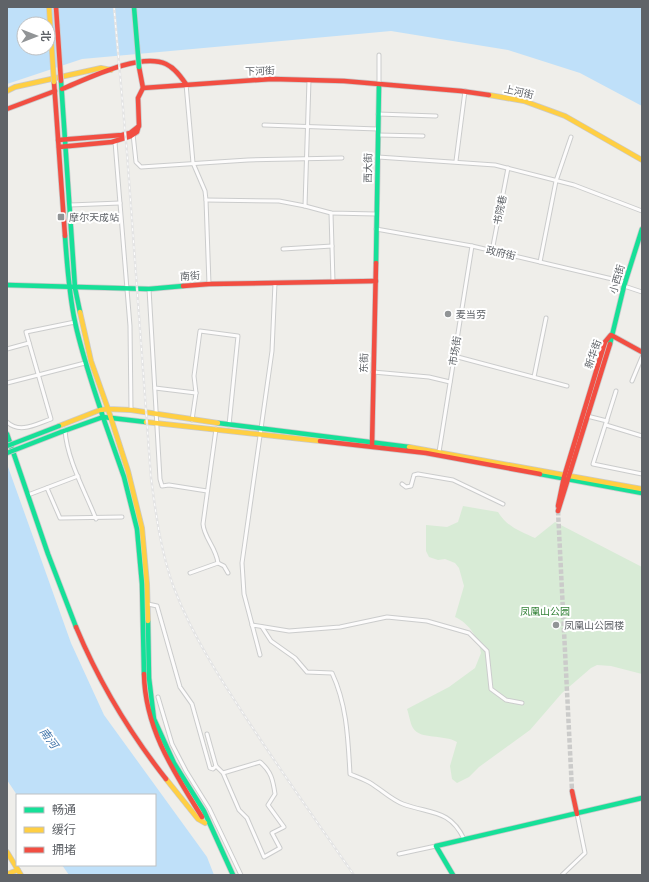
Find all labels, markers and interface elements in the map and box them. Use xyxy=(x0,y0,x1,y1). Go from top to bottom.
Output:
north arrow xyxy=(16,16,56,56)
text: 北 xyxy=(39,31,53,42)
street label: 下河街 xyxy=(245,64,275,78)
street label: 上河街 xyxy=(503,82,535,102)
street label: 西大街 xyxy=(361,153,375,183)
street label: 书院巷 xyxy=(491,194,509,226)
place label: 摩尔天成站 xyxy=(69,211,119,224)
marker: 摩尔天成站 xyxy=(56,212,66,222)
street label: 政府街 xyxy=(485,243,517,263)
street label: 小西街 xyxy=(607,263,627,295)
street label: 南街 xyxy=(180,269,200,283)
place label: 麦当劳 xyxy=(456,308,486,321)
marker: 麦当劳 xyxy=(443,309,453,319)
street label: 市场街 xyxy=(446,335,464,367)
street label: 新华街 xyxy=(582,338,604,370)
street label: 东街 xyxy=(357,353,371,373)
park label: 凤凰山公园 xyxy=(520,605,570,618)
place label: 凤凰山公园楼 xyxy=(564,619,624,632)
marker: 凤凰山公园楼 xyxy=(551,620,561,630)
water label: 南河 xyxy=(37,725,62,753)
legend xyxy=(16,794,156,866)
text: 畅通 xyxy=(52,802,76,817)
text: 缓行 xyxy=(52,822,76,837)
text: 拥堵 xyxy=(52,842,76,857)

